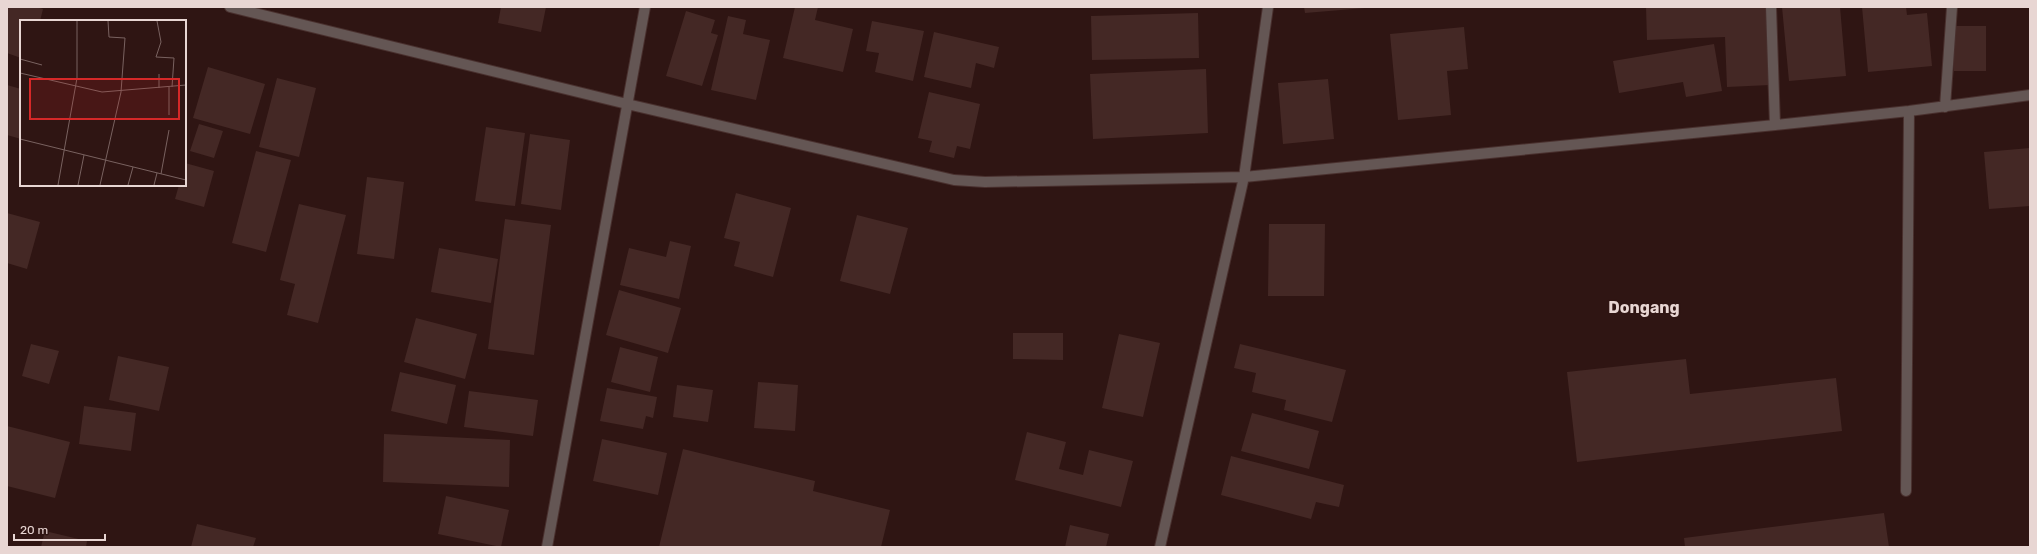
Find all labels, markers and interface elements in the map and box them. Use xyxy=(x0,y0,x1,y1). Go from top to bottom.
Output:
inset map xyxy=(20,20,186,186)
district label: Dongang xyxy=(1608,298,1680,317)
scale bar xyxy=(14,516,105,542)
text: 20 m xyxy=(20,523,48,537)

